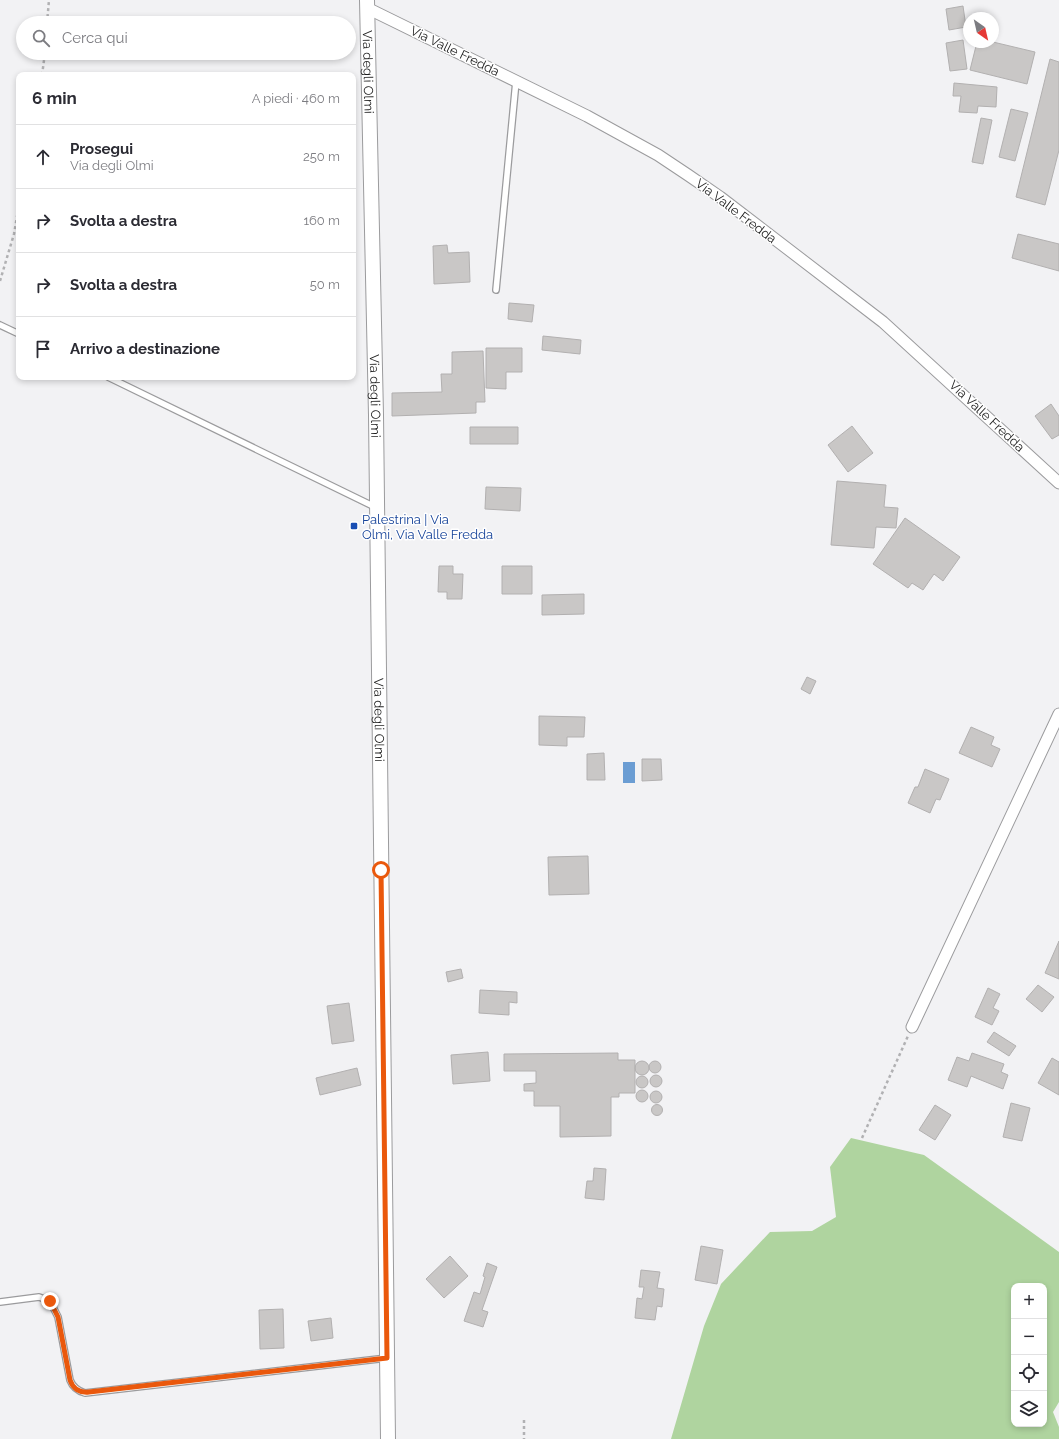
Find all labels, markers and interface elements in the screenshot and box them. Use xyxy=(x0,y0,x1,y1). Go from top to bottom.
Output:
north arrow xyxy=(963,12,999,48)
search box xyxy=(16,16,356,60)
street label: Via Valle Fredda xyxy=(408,23,502,79)
icon: search xyxy=(30,27,52,49)
text: Cerca qui xyxy=(62,29,128,47)
street label: Via degli Olmi xyxy=(360,30,377,114)
text: 6 min xyxy=(32,88,77,108)
text: A piedi · 460 m xyxy=(252,91,340,106)
text: Prosegui xyxy=(70,140,133,158)
icon: ahead xyxy=(32,146,54,168)
text: 250 m xyxy=(303,149,340,164)
text: Via degli Olmi xyxy=(70,158,154,173)
street label: Via Valle Fredda xyxy=(693,176,779,246)
icon: right xyxy=(32,210,54,232)
text: Svolta a destra xyxy=(70,212,177,230)
text: 160 m xyxy=(303,213,340,228)
icon: right xyxy=(32,274,54,296)
text: Svolta a destra xyxy=(70,276,177,294)
text: 50 m xyxy=(310,277,340,292)
icon: arrive xyxy=(32,338,54,360)
text: Arrivo a destinazione xyxy=(70,340,220,358)
street label: Via degli Olmi xyxy=(367,354,384,438)
street label: Via Valle Fredda xyxy=(946,377,1028,455)
place label: Palestrina | Via Olmi, Via Valle Fredda xyxy=(362,512,493,542)
marker: Palestrina | Via Olmi, Via Valle Fredda xyxy=(349,521,359,531)
street label: Via degli Olmi xyxy=(372,678,388,762)
route start xyxy=(372,861,390,879)
map controls xyxy=(1011,1283,1047,1427)
button: + xyxy=(1011,1283,1047,1319)
route end xyxy=(41,1292,59,1310)
button: − xyxy=(1011,1319,1047,1355)
button: locate xyxy=(1011,1355,1047,1391)
button: layers xyxy=(1011,1391,1047,1427)

